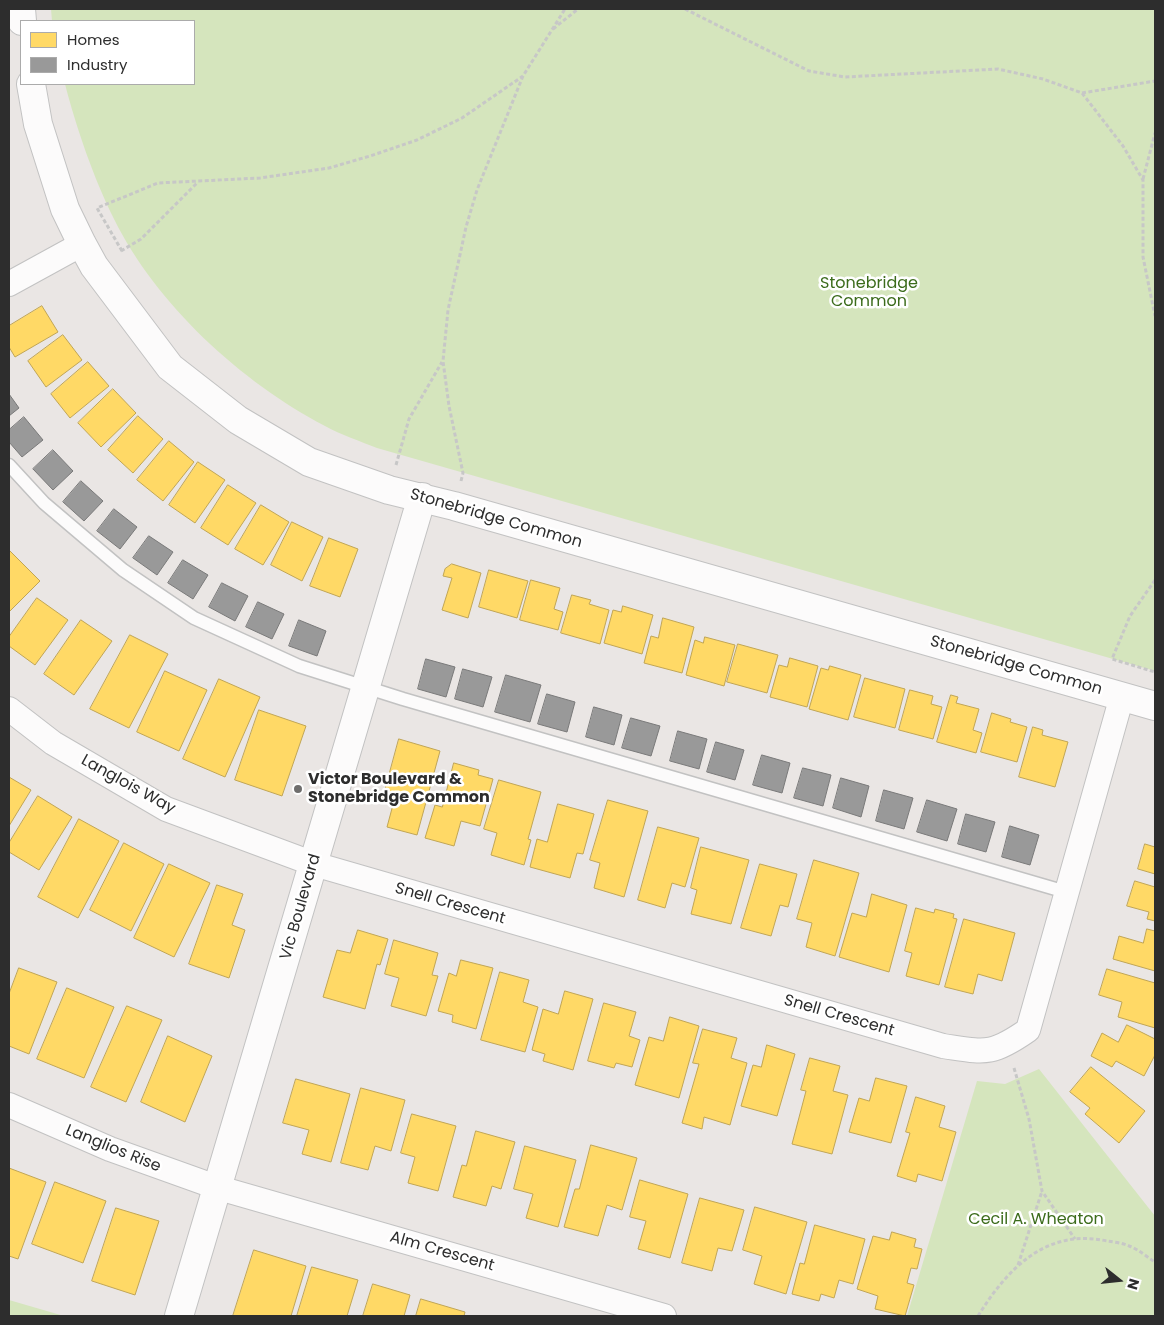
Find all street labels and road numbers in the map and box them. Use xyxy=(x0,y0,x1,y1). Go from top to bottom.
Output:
street label: Stonebridge Common xyxy=(408,485,584,553)
street label: Stonebridge Common xyxy=(928,632,1104,700)
street label: Langlois Way xyxy=(77,751,179,819)
street label: Vic Boulevard xyxy=(277,852,325,962)
street label: Snell Crescent xyxy=(393,879,507,929)
street label: Snell Crescent xyxy=(782,991,896,1041)
street label: Langlios Rise xyxy=(62,1121,164,1177)
street label: Alm Crescent xyxy=(388,1228,496,1276)

